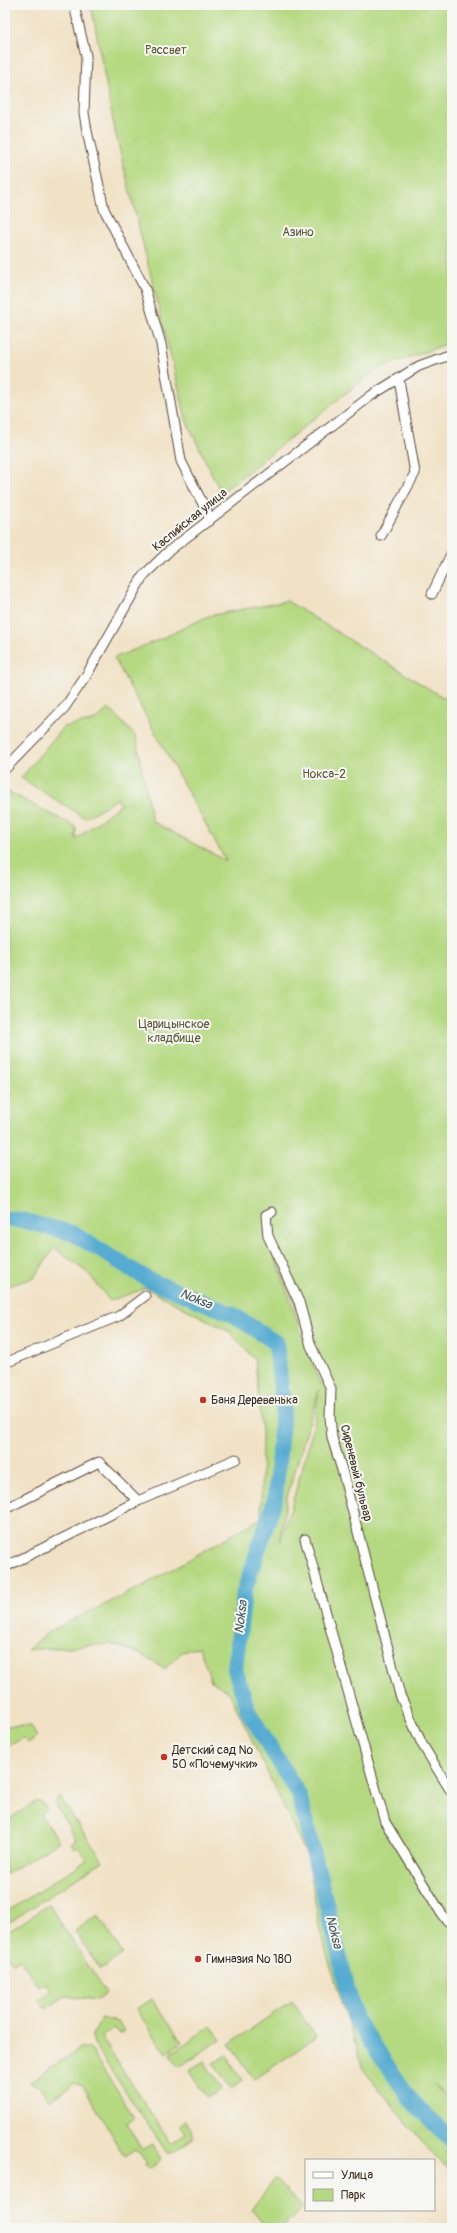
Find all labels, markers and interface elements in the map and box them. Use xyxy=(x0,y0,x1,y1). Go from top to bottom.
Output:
park label: Рассвет xyxy=(145,43,187,58)
park label: Азино xyxy=(282,225,314,240)
street label: Каспийская улица xyxy=(150,485,231,555)
park label: Нокса-2 xyxy=(302,767,346,782)
park label: Царицынское кладбище xyxy=(139,1017,210,1046)
water label: Noksa xyxy=(178,1285,215,1313)
place label: Баня Деревенька xyxy=(211,1393,298,1408)
marker: Баня Деревенька xyxy=(198,1395,208,1405)
street label: Сиреневый бульвар xyxy=(337,1423,375,1523)
water label: Noksa xyxy=(231,1599,251,1634)
place label: Детский сад № 50 «Почемучки» xyxy=(171,1743,258,1772)
marker: Детский сад № 50 «Почемучки» xyxy=(159,1752,169,1762)
water label: Noksa xyxy=(322,1914,346,1951)
place label: Гимназия № 180 xyxy=(206,1952,292,1967)
marker: Гимназия № 180 xyxy=(193,1954,203,1964)
legend xyxy=(305,2159,435,2211)
text: Улица xyxy=(341,2168,373,2183)
text: Парк xyxy=(341,2188,366,2203)

